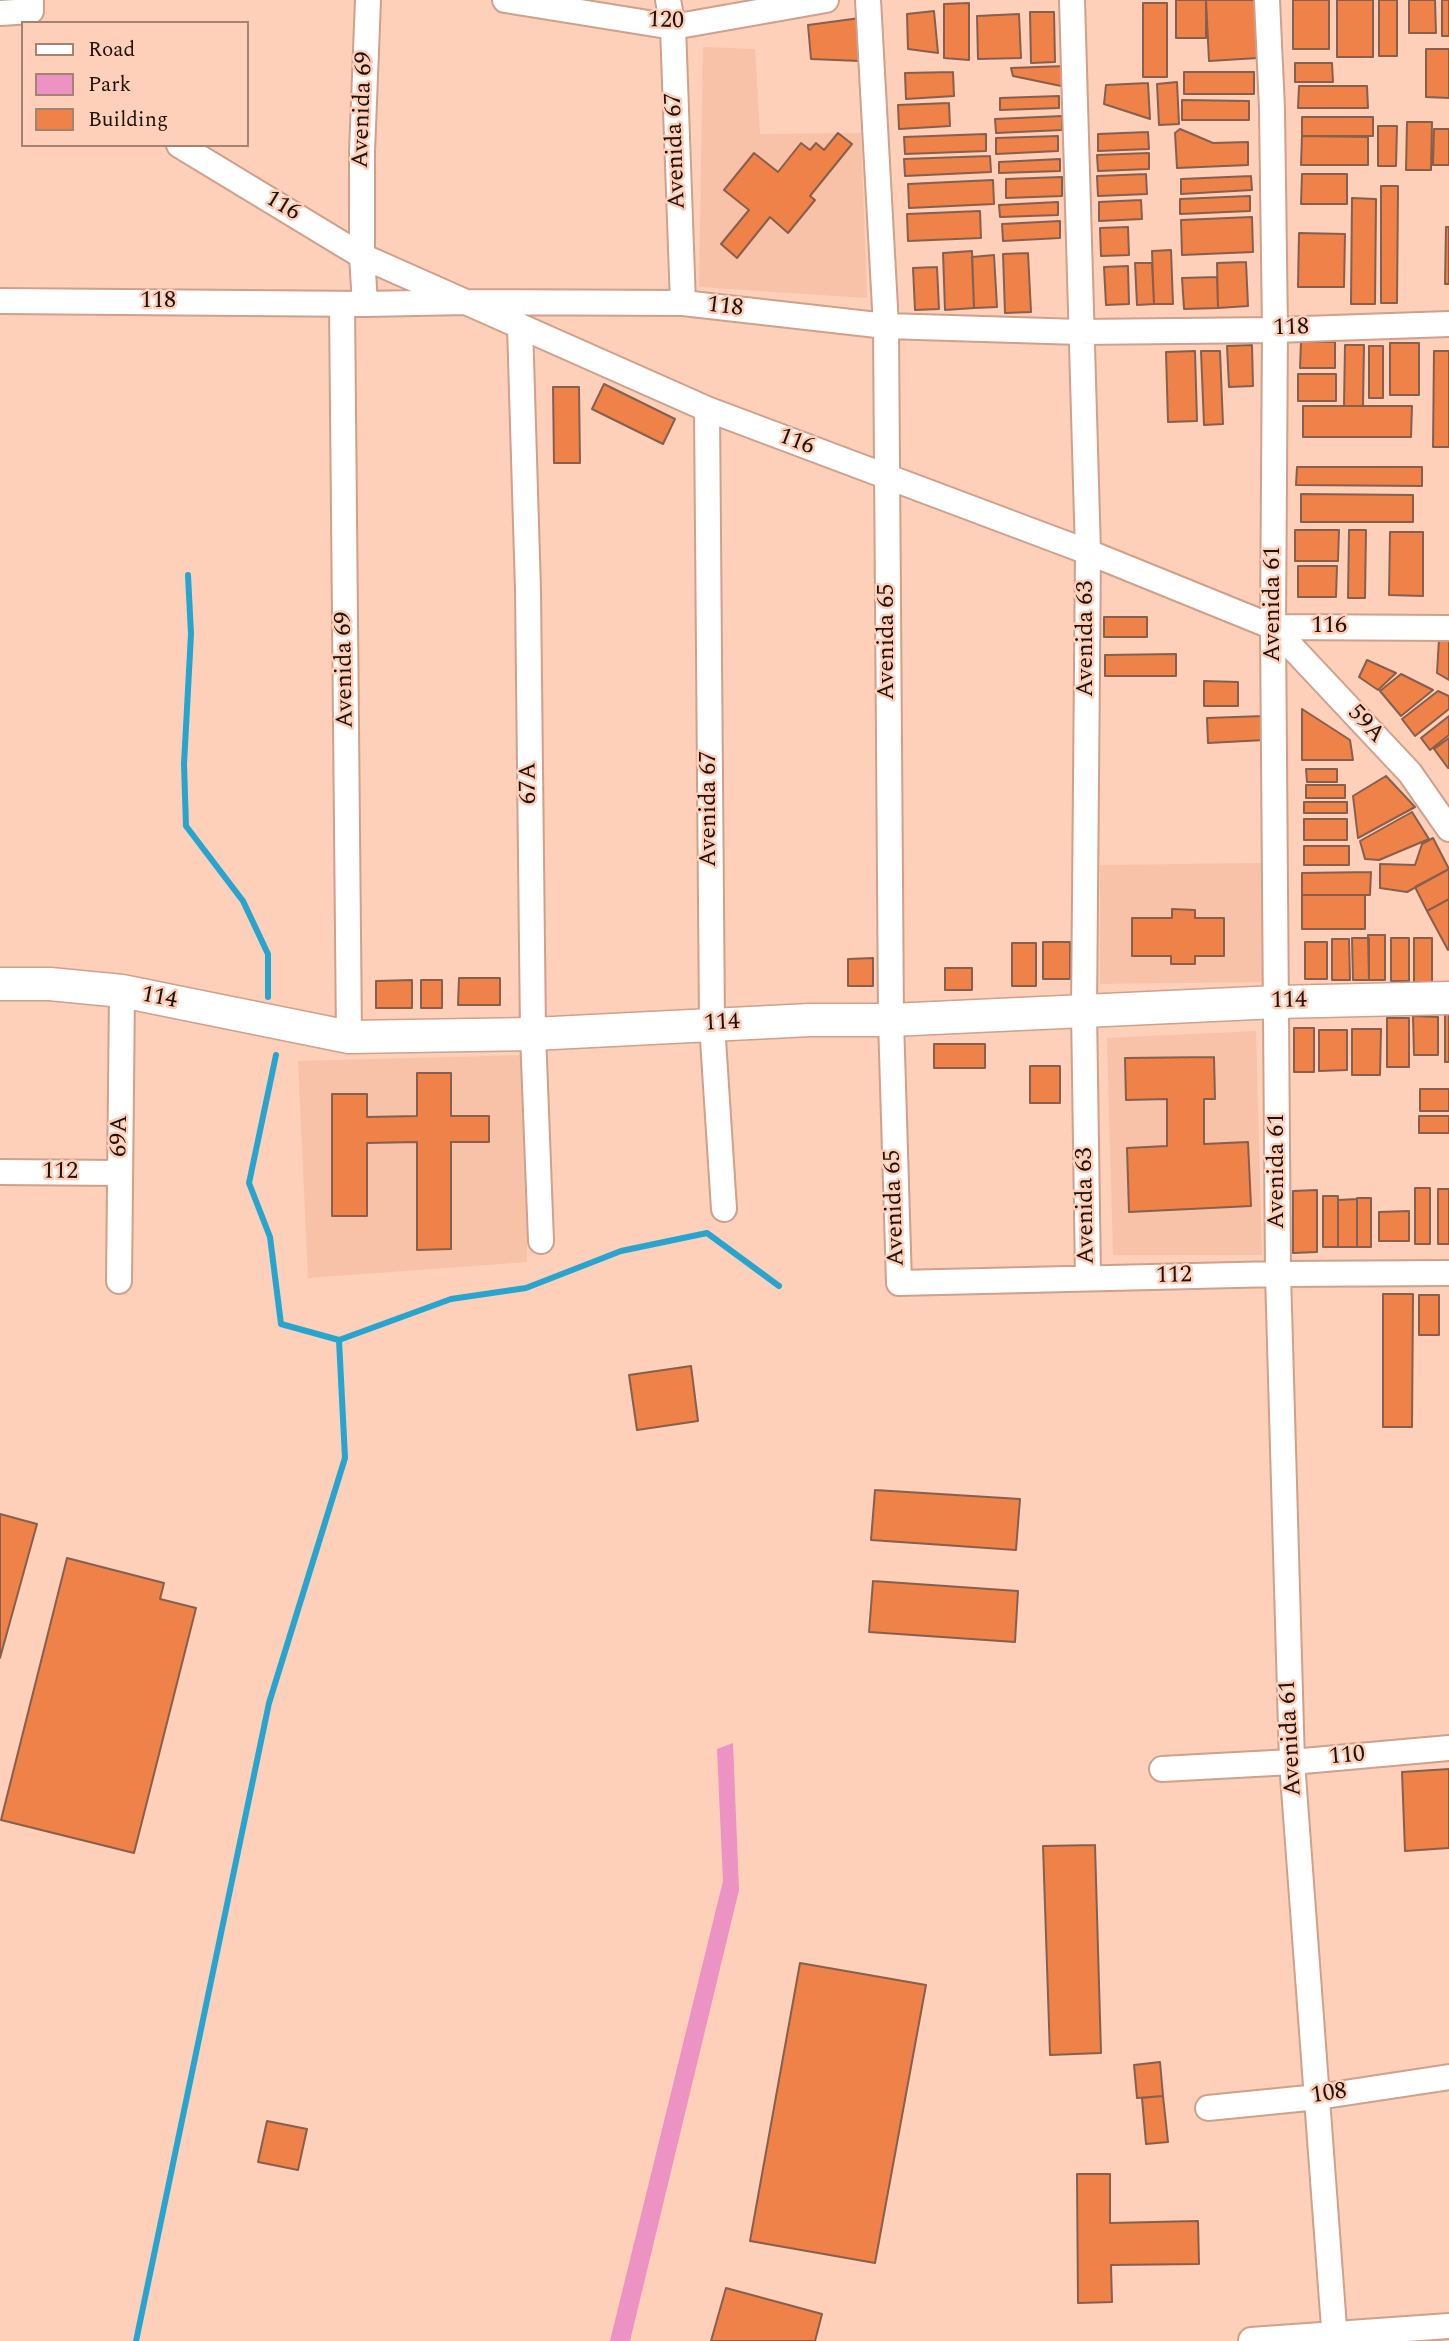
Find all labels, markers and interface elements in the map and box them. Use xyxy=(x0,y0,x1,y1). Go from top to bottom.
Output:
street label: 120 xyxy=(648,7,684,37)
legend xyxy=(21,21,248,147)
text: Road xyxy=(88,34,135,66)
street label: Avenida 69 xyxy=(348,51,380,169)
text: Park xyxy=(88,69,131,101)
street label: Avenida 67 xyxy=(661,92,693,210)
text: Building xyxy=(88,104,168,136)
street label: 116 xyxy=(259,185,305,229)
street label: 118 xyxy=(140,288,176,316)
street label: 118 xyxy=(705,292,745,324)
street label: 118 xyxy=(1273,314,1309,344)
street label: 116 xyxy=(774,423,818,463)
street label: Avenida 61 xyxy=(1260,546,1288,662)
street label: Avenida 63 xyxy=(1073,581,1101,697)
street label: Avenida 65 xyxy=(874,584,902,700)
street label: Avenida 69 xyxy=(331,611,361,729)
street label: 116 xyxy=(1311,613,1347,641)
street label: 59A xyxy=(1340,700,1390,750)
street label: Avenida 67 xyxy=(696,751,724,867)
street label: 67A xyxy=(515,762,545,804)
street label: 114 xyxy=(139,981,179,1017)
street label: 114 xyxy=(1271,987,1307,1017)
street label: 114 xyxy=(703,1009,741,1039)
street label: Avenida 61 xyxy=(1264,1113,1292,1229)
street label: 69A xyxy=(106,1115,136,1157)
street label: Avenida 63 xyxy=(1072,1147,1102,1265)
street label: Avenida 65 xyxy=(880,1149,912,1267)
street label: 112 xyxy=(42,1158,78,1188)
street label: 112 xyxy=(1156,1262,1192,1292)
street label: Avenida 61 xyxy=(1275,1679,1309,1797)
street label: 110 xyxy=(1328,1741,1366,1773)
street label: 108 xyxy=(1309,2078,1349,2112)

